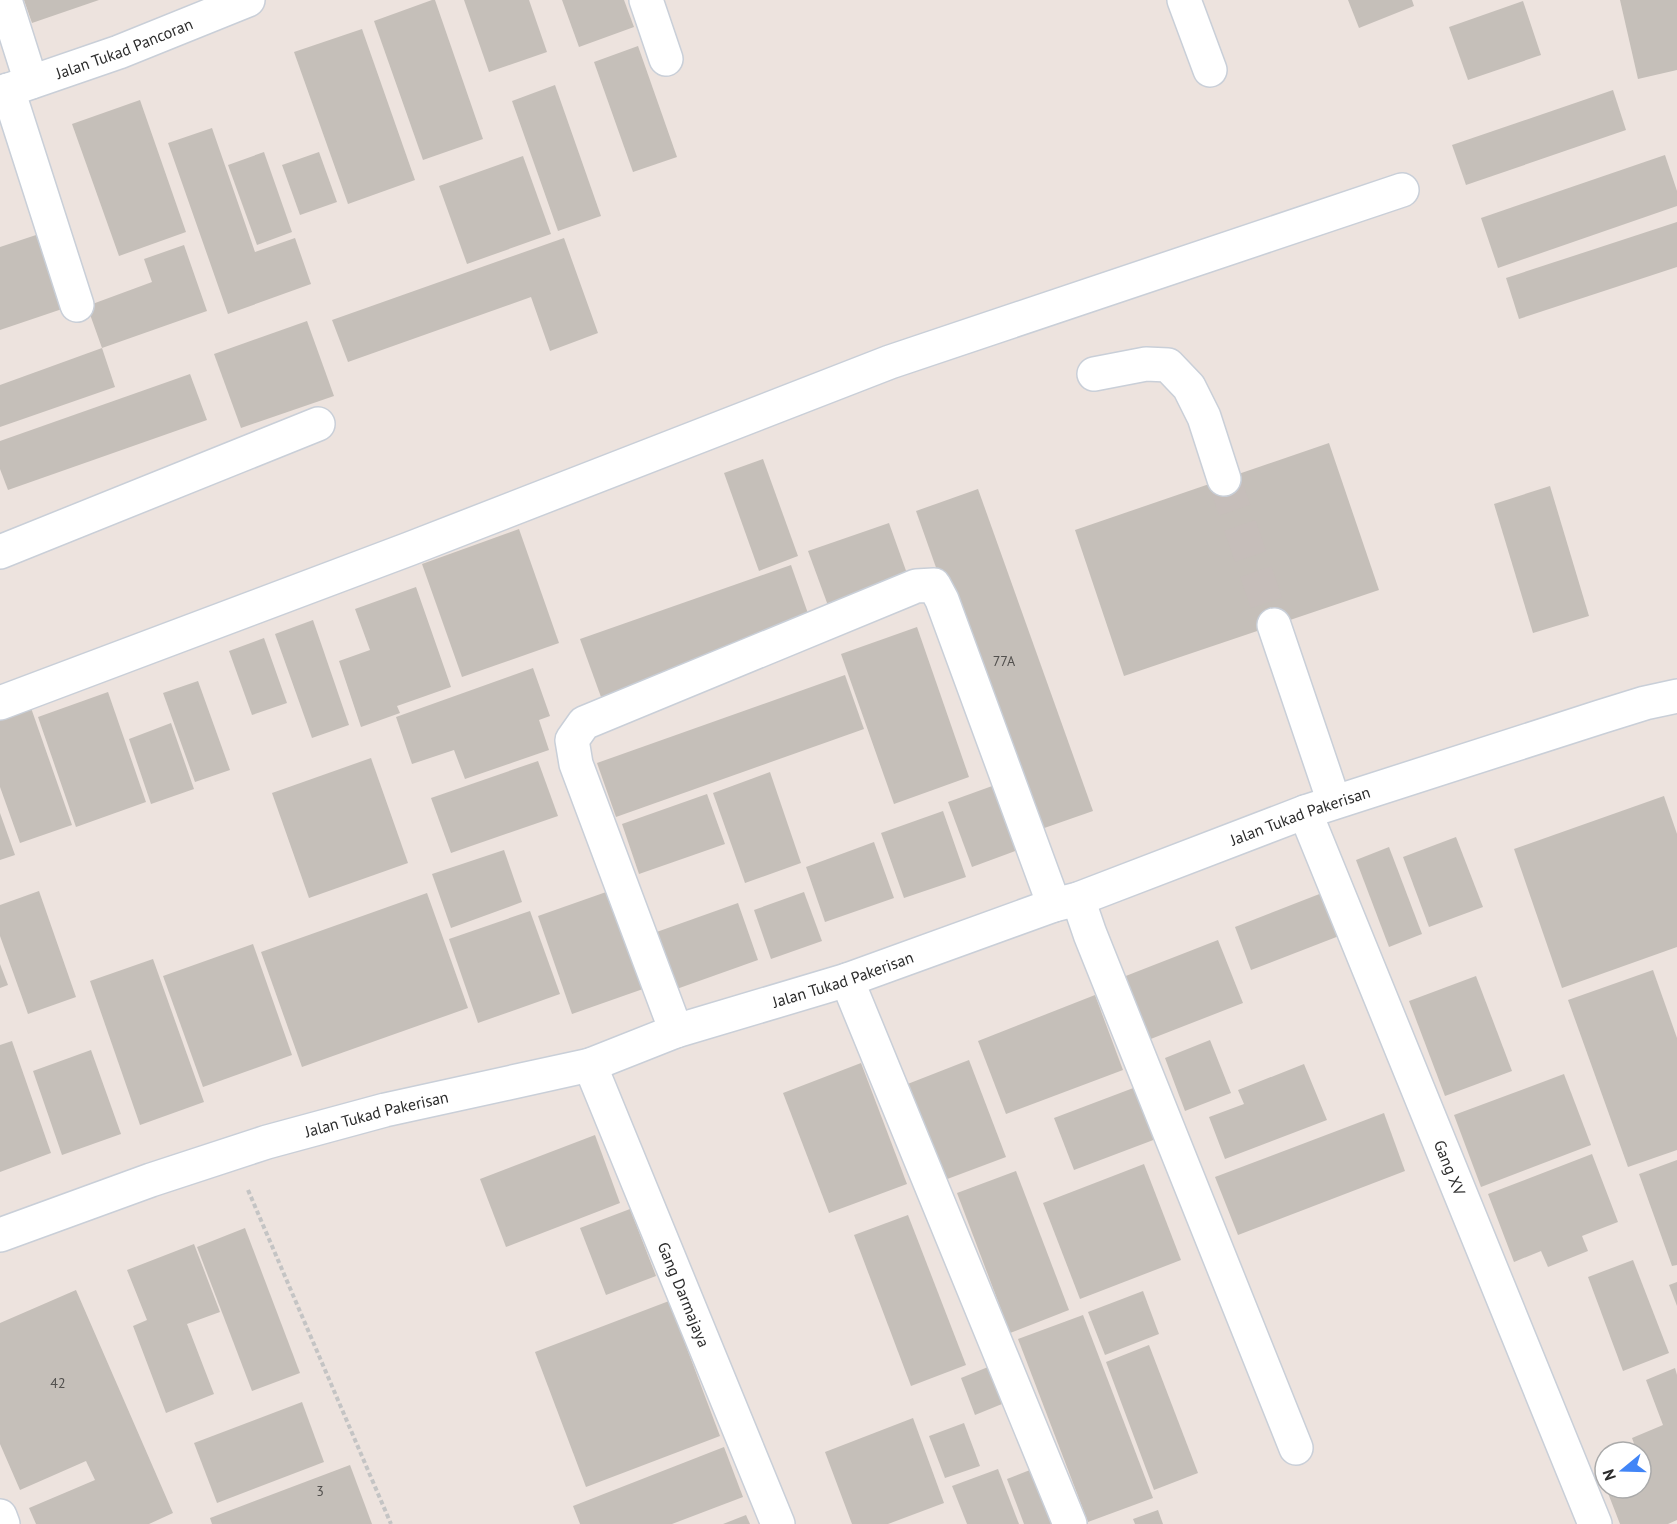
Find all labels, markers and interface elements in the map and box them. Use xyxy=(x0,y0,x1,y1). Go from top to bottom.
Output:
street label: Jalan Tukad Pancoran xyxy=(52,13,196,83)
house number: 77A xyxy=(993,652,1016,670)
street label: Jalan Tukad Pakerisan xyxy=(1226,782,1373,850)
street label: Jalan Tukad Pakerisan xyxy=(769,947,916,1012)
street label: Jalan Tukad Pakerisan xyxy=(302,1086,450,1142)
street label: Gang XV xyxy=(1430,1137,1470,1199)
street label: Gang Darmajaya xyxy=(654,1239,714,1350)
house number: 42 xyxy=(50,1374,66,1392)
north arrow xyxy=(1593,1440,1653,1500)
text: N xyxy=(1598,1467,1620,1483)
house number: 3 xyxy=(316,1482,324,1500)

